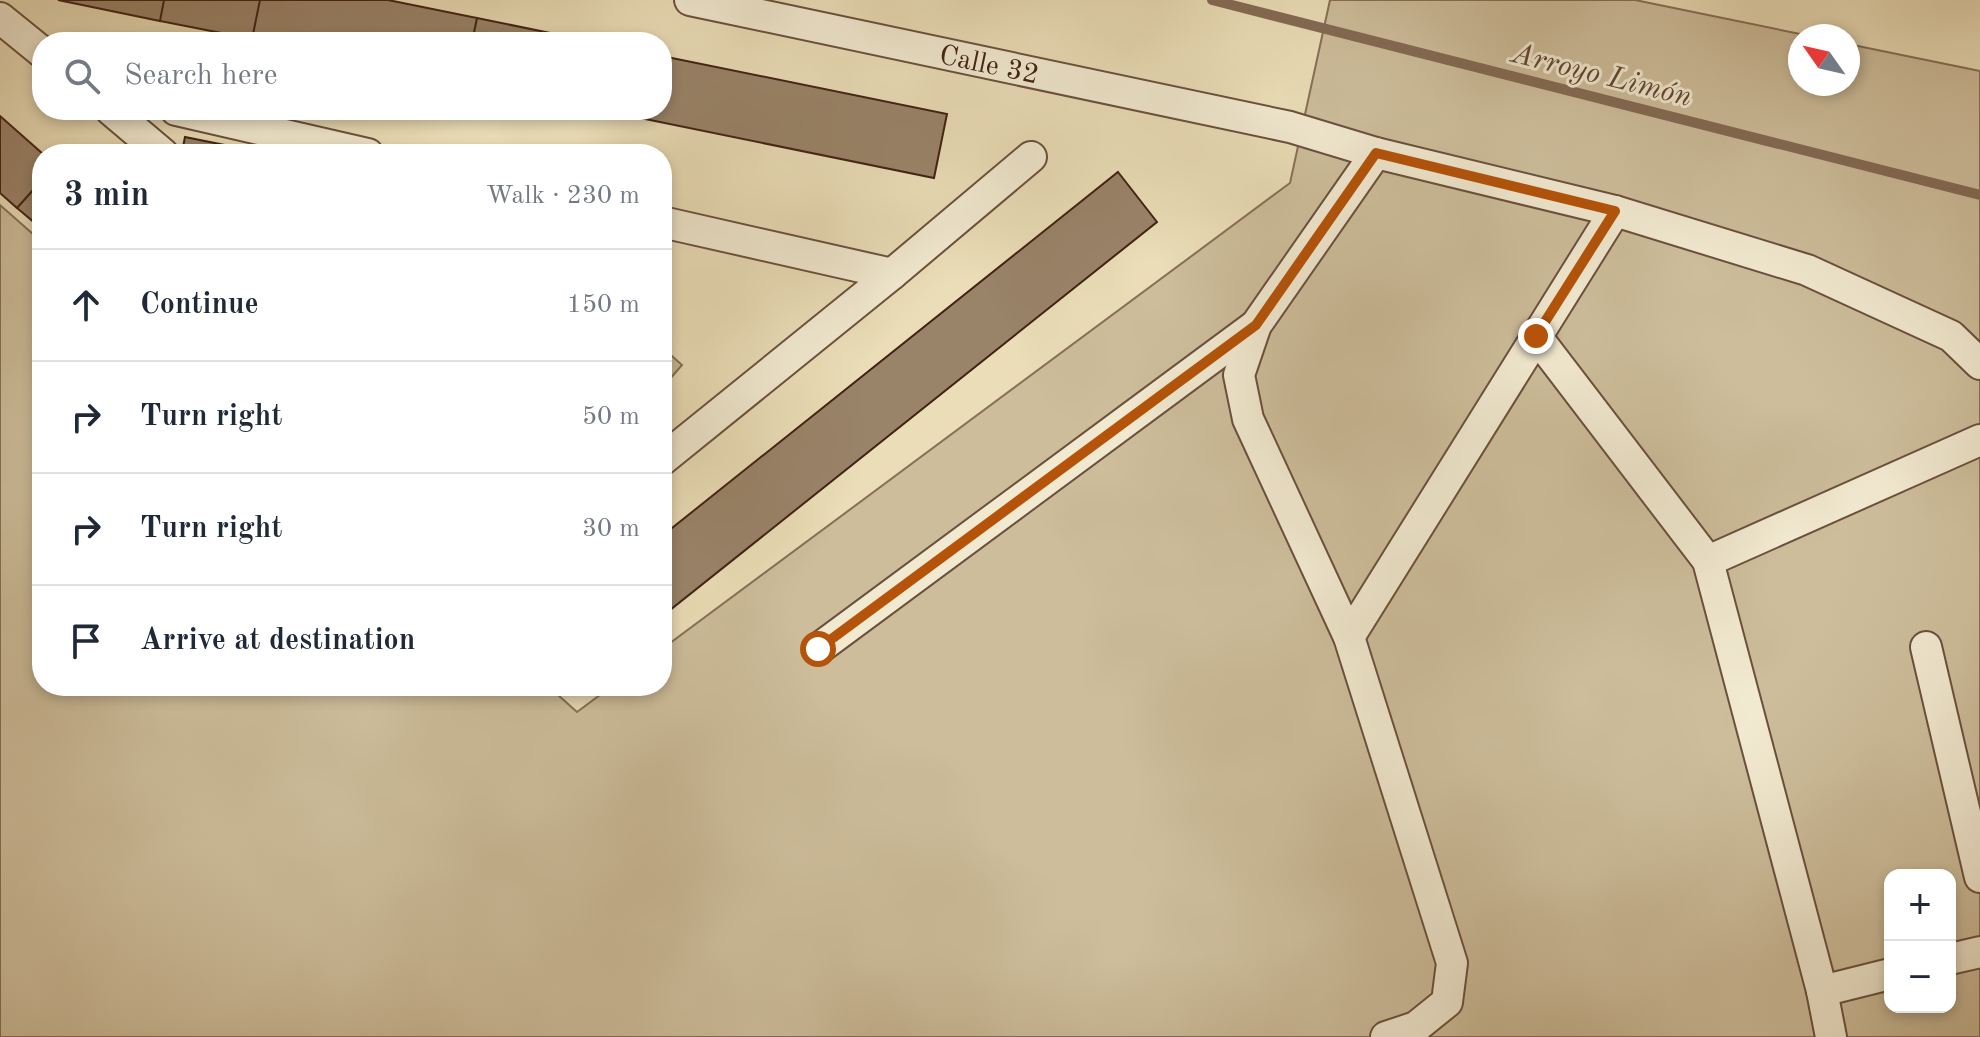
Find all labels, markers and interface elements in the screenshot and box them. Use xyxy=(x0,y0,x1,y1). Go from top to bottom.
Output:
north arrow xyxy=(1788,24,1860,96)
search box xyxy=(32,32,672,120)
water label: Arroyo Limón xyxy=(1506,39,1695,113)
street label: Calle 32 xyxy=(936,42,1041,90)
icon: search xyxy=(60,54,104,98)
text: Search here xyxy=(124,61,278,91)
text: 3 min xyxy=(64,179,149,213)
text: Walk · 230 m xyxy=(486,183,640,209)
icon: ahead xyxy=(64,283,108,327)
text: Continue xyxy=(140,290,259,320)
text: 150 m xyxy=(567,292,640,318)
route end xyxy=(1518,318,1554,354)
icon: right xyxy=(64,395,108,439)
text: Turn right xyxy=(140,402,282,432)
text: 50 m xyxy=(582,404,640,430)
icon: right xyxy=(64,507,108,551)
text: Turn right xyxy=(140,514,282,544)
text: 30 m xyxy=(582,516,640,542)
icon: arrive xyxy=(64,619,108,663)
text: Arrive at destination xyxy=(140,626,415,656)
route start xyxy=(800,631,836,667)
map controls xyxy=(1884,869,1956,1013)
button: + xyxy=(1884,869,1956,941)
button: − xyxy=(1884,941,1956,1013)

